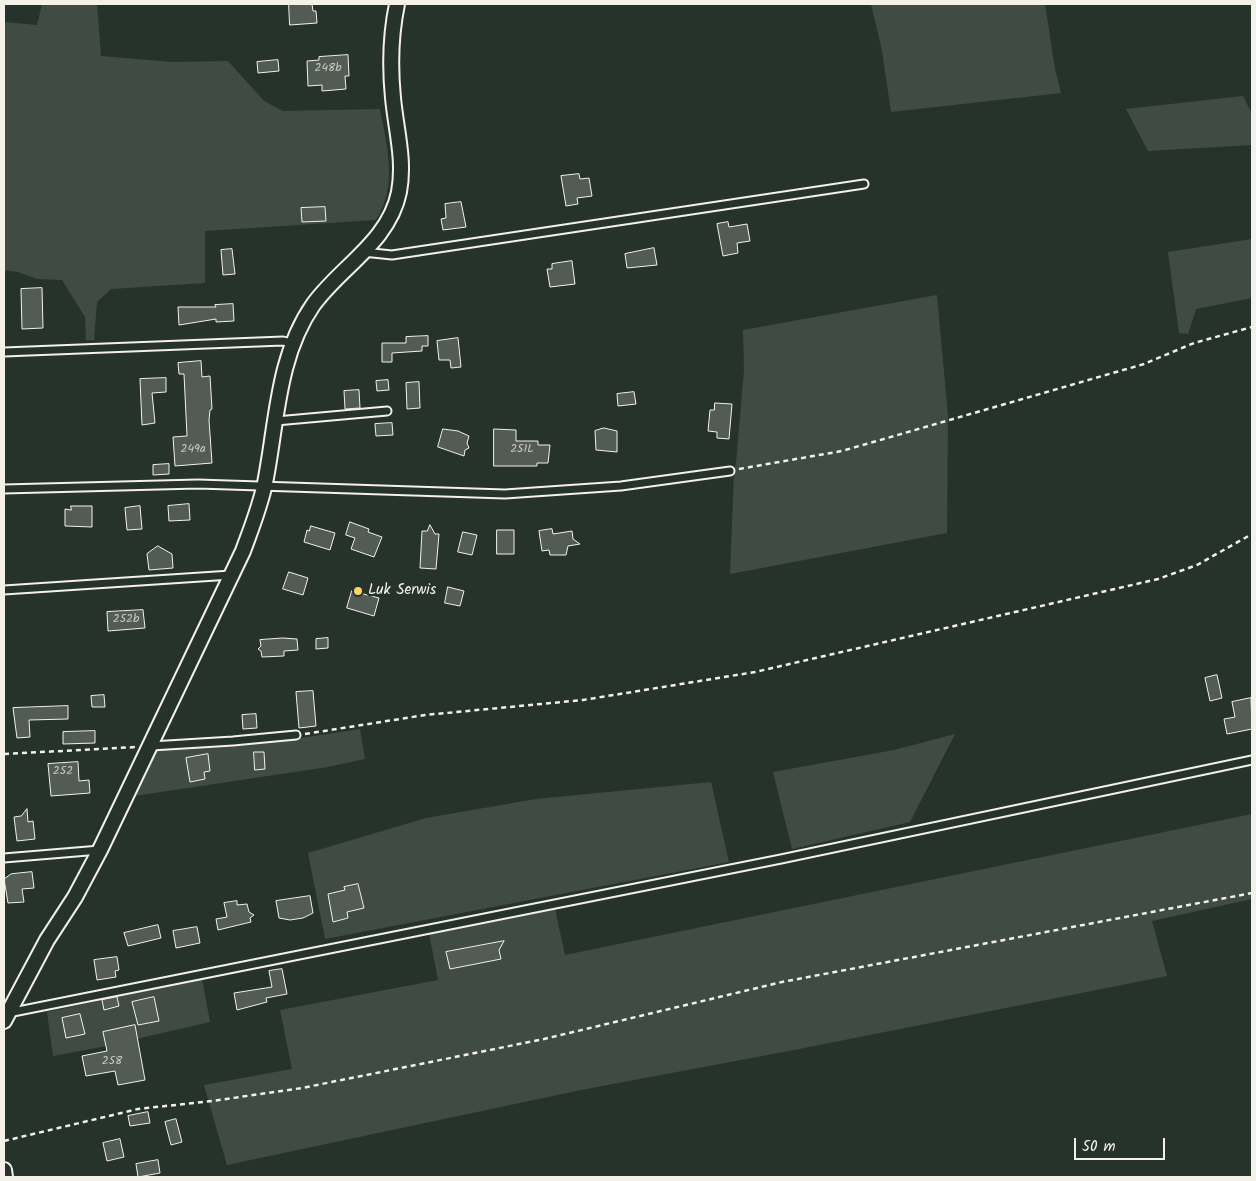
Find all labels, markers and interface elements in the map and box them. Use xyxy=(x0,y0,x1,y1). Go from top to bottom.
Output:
house number: 248b xyxy=(314,62,342,76)
house number: 249a xyxy=(180,443,206,457)
house number: 251L xyxy=(510,443,534,457)
place label: Luk Serwis xyxy=(368,582,436,600)
marker: Luk Serwis xyxy=(352,585,364,597)
house number: 252b xyxy=(113,613,139,627)
house number: 252 xyxy=(53,765,73,779)
house number: 258 xyxy=(102,1055,122,1069)
scale bar xyxy=(1076,1128,1167,1160)
text: 50 m xyxy=(1082,1135,1116,1159)

